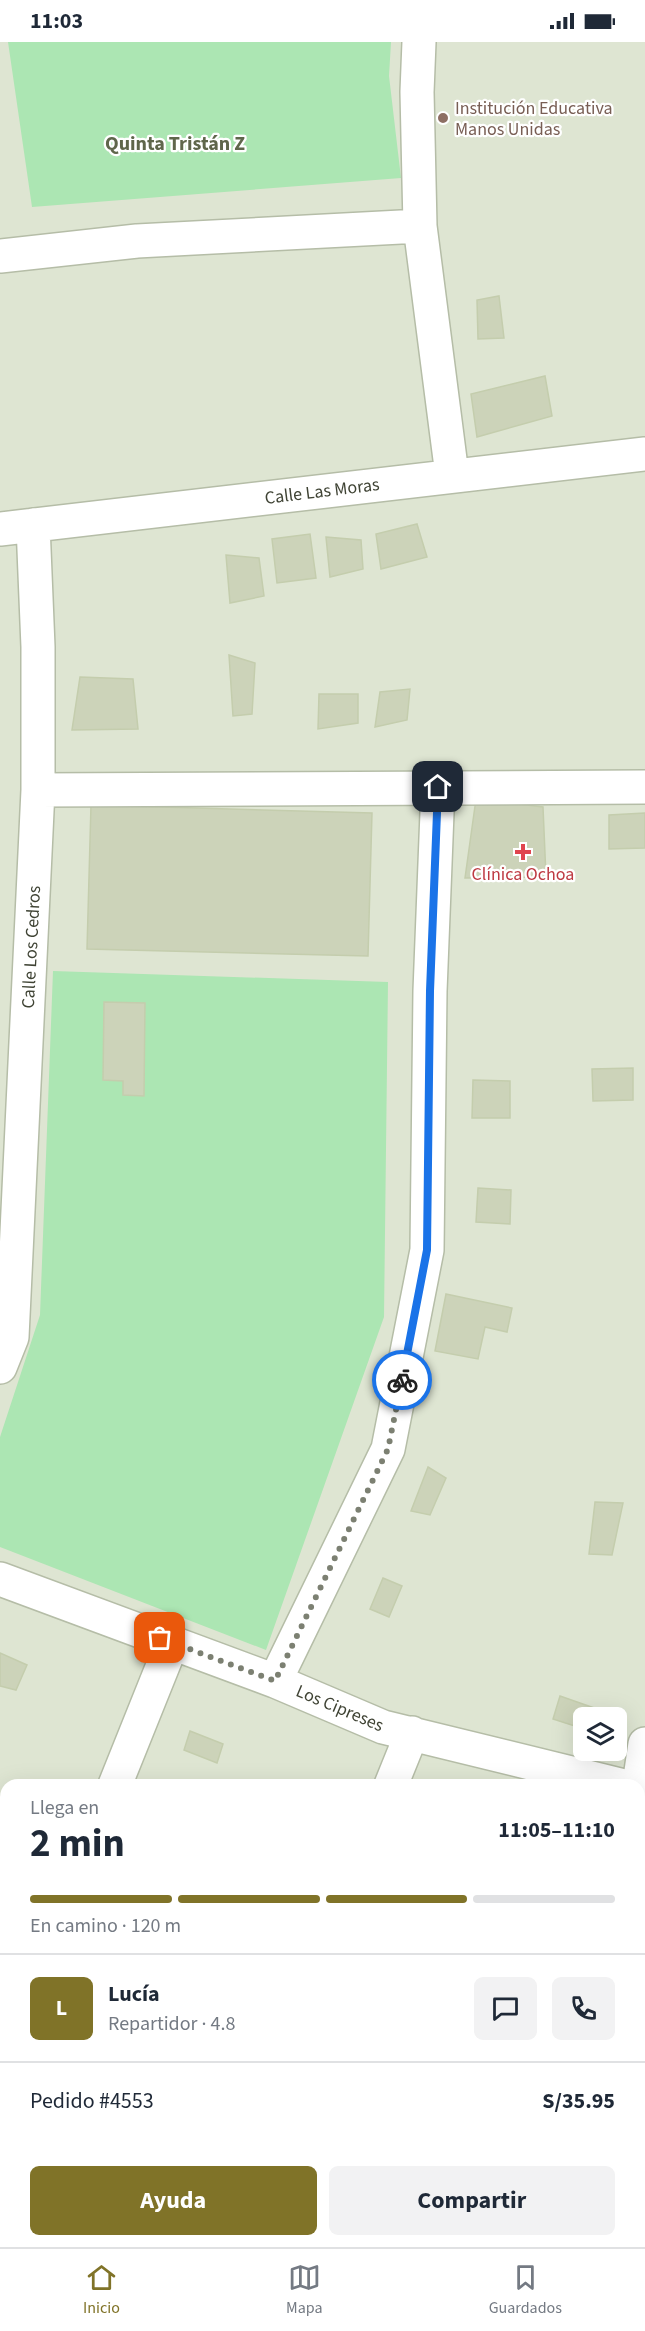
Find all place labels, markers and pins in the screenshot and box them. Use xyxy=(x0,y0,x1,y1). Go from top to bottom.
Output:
place label: Institución Educativa Manos Unidas xyxy=(455,96,613,142)
marker: Institución Educativa Manos Unidas xyxy=(436,111,450,125)
pin xyxy=(412,761,463,812)
marker: Clínica Ochoa xyxy=(514,843,532,861)
place label: Clínica Ochoa xyxy=(472,862,574,887)
pin xyxy=(134,1612,185,1663)

